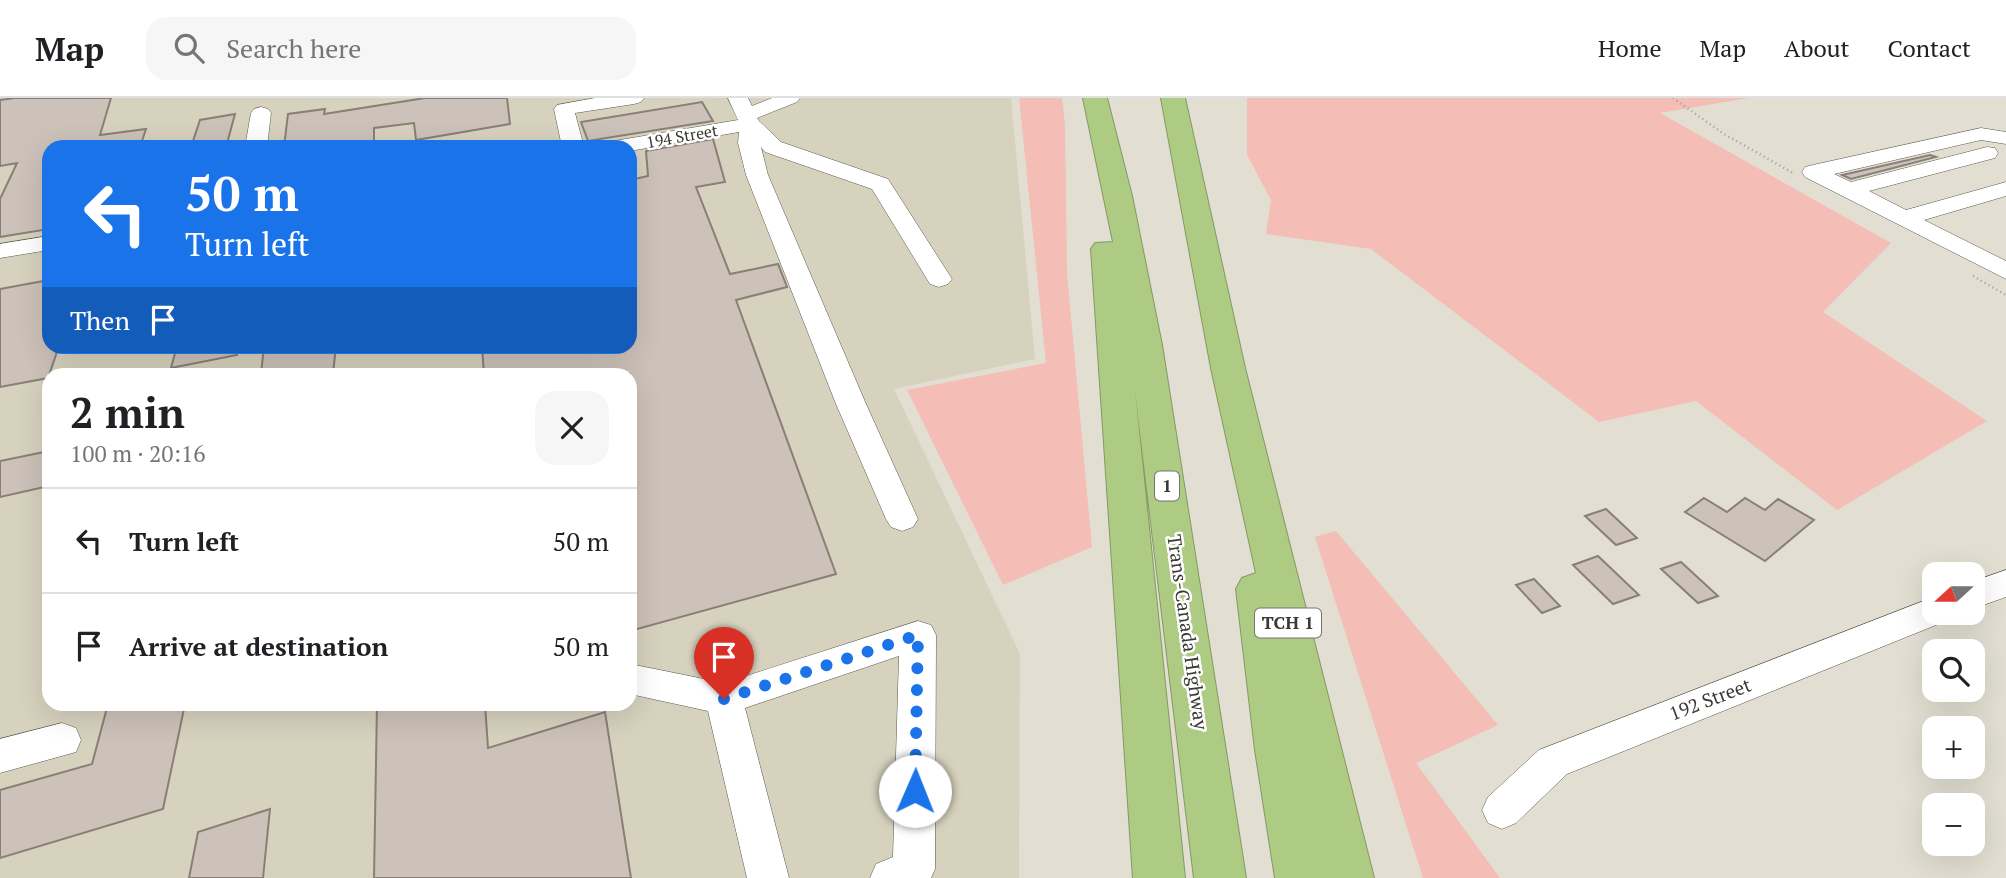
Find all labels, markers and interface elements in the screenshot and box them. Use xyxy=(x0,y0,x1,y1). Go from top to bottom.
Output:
search box xyxy=(146,17,636,80)
text: Map xyxy=(35,27,104,70)
icon: search xyxy=(170,29,208,67)
text: Search here xyxy=(226,31,361,65)
text: Home xyxy=(1598,32,1662,64)
text: Map xyxy=(1700,32,1746,64)
text: About xyxy=(1784,32,1850,64)
text: Contact xyxy=(1888,32,1971,64)
street label: 194 Street xyxy=(645,119,719,153)
text: 50 m xyxy=(185,160,299,225)
icon: left xyxy=(70,168,161,259)
text: Turn left xyxy=(185,223,309,265)
icon: arrive xyxy=(144,301,182,339)
text: Then xyxy=(70,303,130,337)
text: 2 min xyxy=(70,384,185,440)
button: close xyxy=(535,391,609,465)
text: 100 m · 20:16 xyxy=(70,438,205,469)
road number: 1 xyxy=(1155,472,1179,500)
icon: left xyxy=(70,522,108,560)
text: Turn left xyxy=(129,524,239,558)
text: 50 m xyxy=(553,524,609,558)
street label: Trans-Canada Highway xyxy=(1162,533,1215,732)
north arrow xyxy=(1922,562,1984,625)
map controls xyxy=(1922,562,1985,856)
road number: TCH 1 xyxy=(1255,608,1321,638)
icon: arrive xyxy=(70,627,108,665)
pin xyxy=(694,627,754,699)
text: Arrive at destination xyxy=(129,629,388,663)
text: 50 m xyxy=(553,629,609,663)
icon: arrive xyxy=(705,638,743,676)
button: search xyxy=(1922,639,1985,702)
street label: 192 Street xyxy=(1665,672,1754,726)
button: + xyxy=(1922,716,1985,779)
position arrow xyxy=(878,754,952,828)
button: − xyxy=(1922,793,1985,856)

